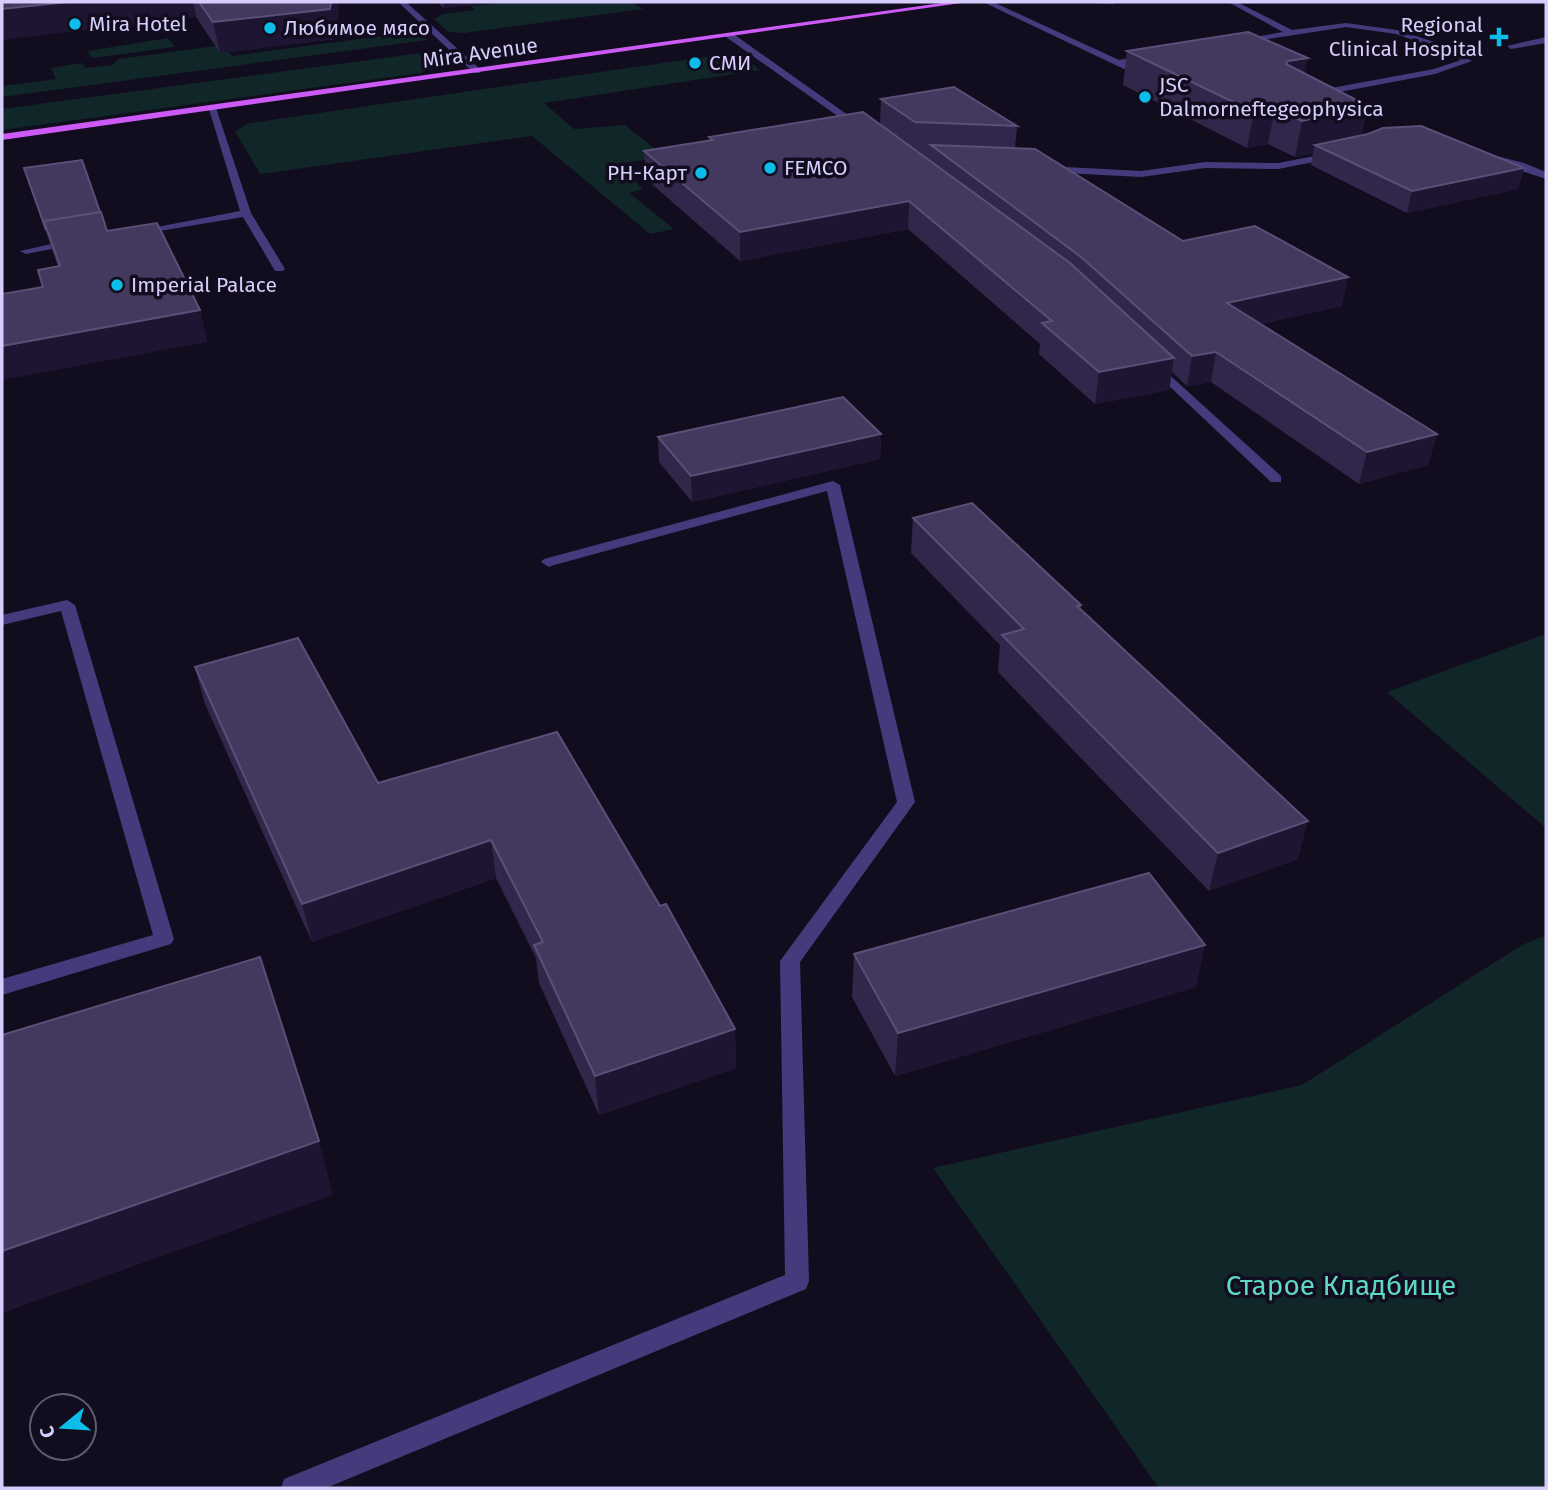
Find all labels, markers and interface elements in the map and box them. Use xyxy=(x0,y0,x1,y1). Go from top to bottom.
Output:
place label: Mira Hotel xyxy=(89,11,187,37)
place label: Regional Clinical Hospital xyxy=(1329,12,1483,62)
place label: Любимое мясо xyxy=(284,15,430,41)
marker: Mira Hotel xyxy=(67,16,83,32)
marker: Любимое мясо xyxy=(262,20,278,36)
marker: Regional Clinical Hospital xyxy=(1489,27,1509,47)
street label: Mira Avenue xyxy=(421,32,539,74)
place label: СМИ xyxy=(709,50,751,76)
marker: СМИ xyxy=(687,55,703,71)
place label: JSC Dalmorneftegeophysica xyxy=(1159,72,1384,122)
marker: JSC Dalmorneftegeophysica xyxy=(1137,89,1153,105)
place label: FEMCO xyxy=(784,155,848,181)
place label: РН-Карт xyxy=(607,160,688,186)
marker: FEMCO xyxy=(762,160,778,176)
marker: РН-Карт xyxy=(693,165,709,181)
place label: Imperial Palace xyxy=(131,272,277,298)
marker: Imperial Palace xyxy=(109,277,125,293)
park label: Старое Кладбище xyxy=(1226,1269,1456,1302)
north arrow xyxy=(28,1392,98,1462)
text: С xyxy=(35,1423,60,1441)

